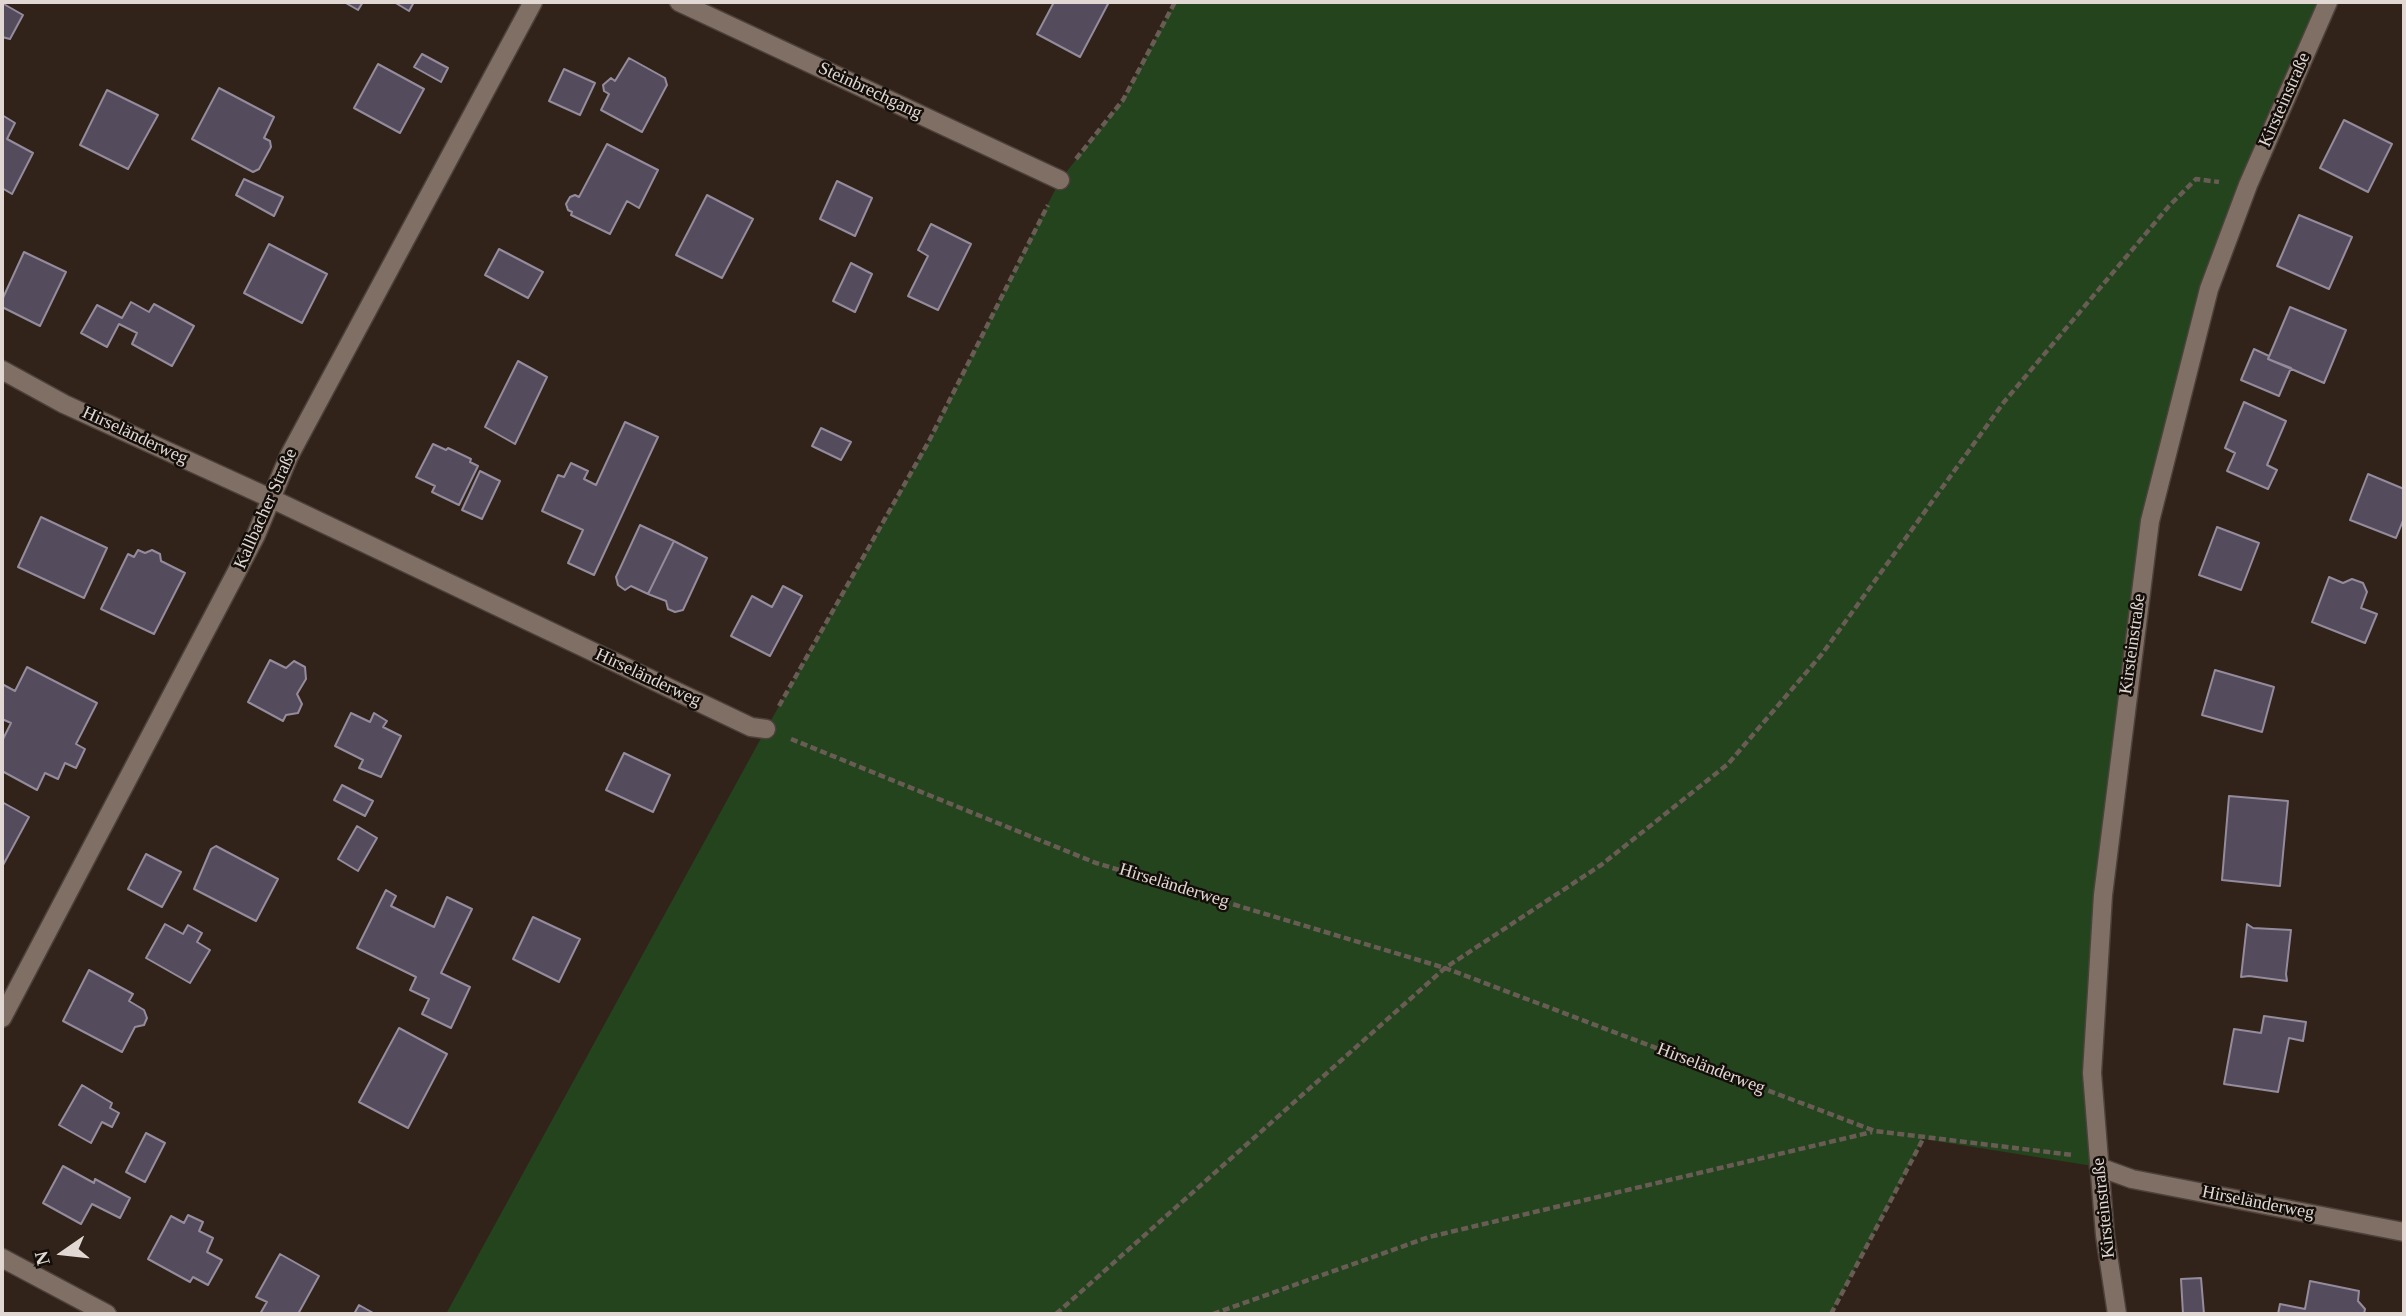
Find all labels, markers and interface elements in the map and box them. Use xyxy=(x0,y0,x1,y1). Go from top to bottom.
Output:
street label: Kirsteinstraße xyxy=(2255,49,2315,151)
street label: Steinbrechgang xyxy=(815,58,925,124)
street label: Hirseländerweg xyxy=(79,402,191,470)
street label: Kallbacher Straße xyxy=(230,445,302,573)
street label: Kirsteinstraße xyxy=(2115,593,2151,695)
street label: Hirseländerweg xyxy=(592,644,704,712)
street label: Hirseländerweg xyxy=(1116,859,1232,913)
street label: Hirseländerweg xyxy=(1654,1038,1768,1100)
street label: Kirsteinstraße xyxy=(2088,1157,2120,1259)
street label: Hirseländerweg xyxy=(2200,1182,2316,1224)
north arrow xyxy=(28,1218,98,1288)
text: N xyxy=(30,1249,54,1267)

